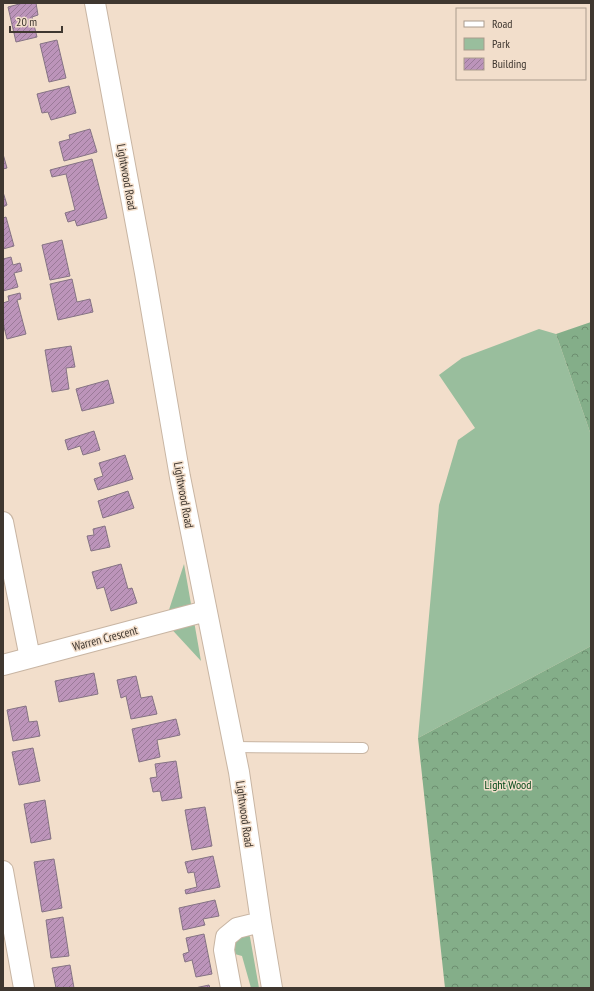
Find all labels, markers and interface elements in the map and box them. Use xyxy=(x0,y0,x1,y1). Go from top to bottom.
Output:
scale bar xyxy=(10,8,62,34)
legend xyxy=(456,8,586,80)
text: 20 m xyxy=(16,14,37,29)
text: Road xyxy=(492,16,512,31)
text: Park xyxy=(492,36,510,51)
text: Building xyxy=(492,56,527,71)
street label: Lightwood Road xyxy=(114,143,140,211)
street label: Lightwood Road xyxy=(171,461,197,529)
street label: Warren Crescent xyxy=(71,622,140,654)
park label: Light Wood xyxy=(485,777,531,792)
street label: Lightwood Road xyxy=(233,780,257,848)

